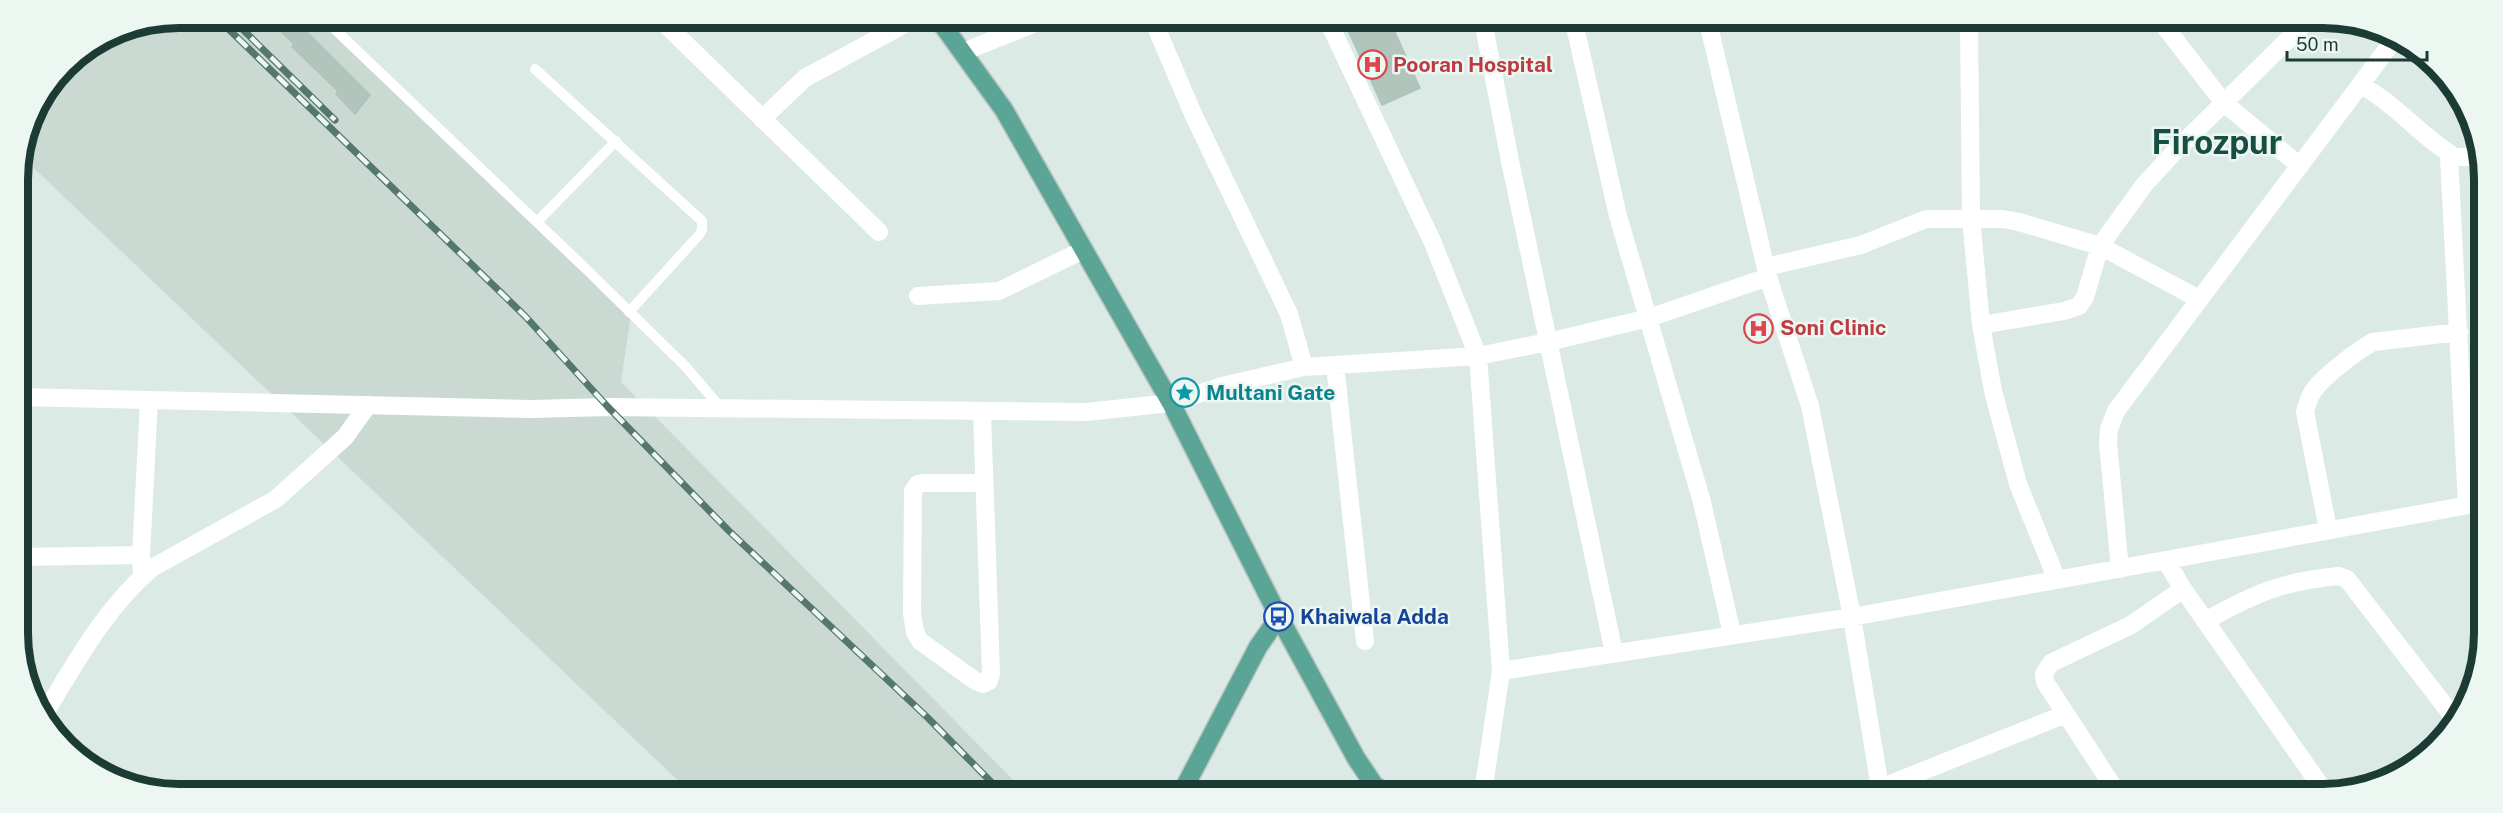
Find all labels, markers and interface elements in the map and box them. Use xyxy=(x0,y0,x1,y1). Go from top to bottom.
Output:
scale bar xyxy=(2287,24,2426,62)
text: 50 m xyxy=(2296,34,2339,55)
hospital icon: Pooran Hospital xyxy=(1356,49,1388,81)
place label: Pooran Hospital xyxy=(1393,52,1553,77)
district label: Firozpur xyxy=(2152,123,2282,161)
hospital icon: Soni Clinic xyxy=(1743,312,1775,344)
place label: Soni Clinic xyxy=(1780,315,1886,340)
place icon: Multani Gate xyxy=(1169,377,1201,409)
place label: Multani Gate xyxy=(1206,380,1335,405)
bus stop icon: Khaiwala Adda xyxy=(1263,601,1295,633)
place label: Khaiwala Adda xyxy=(1300,604,1449,629)

